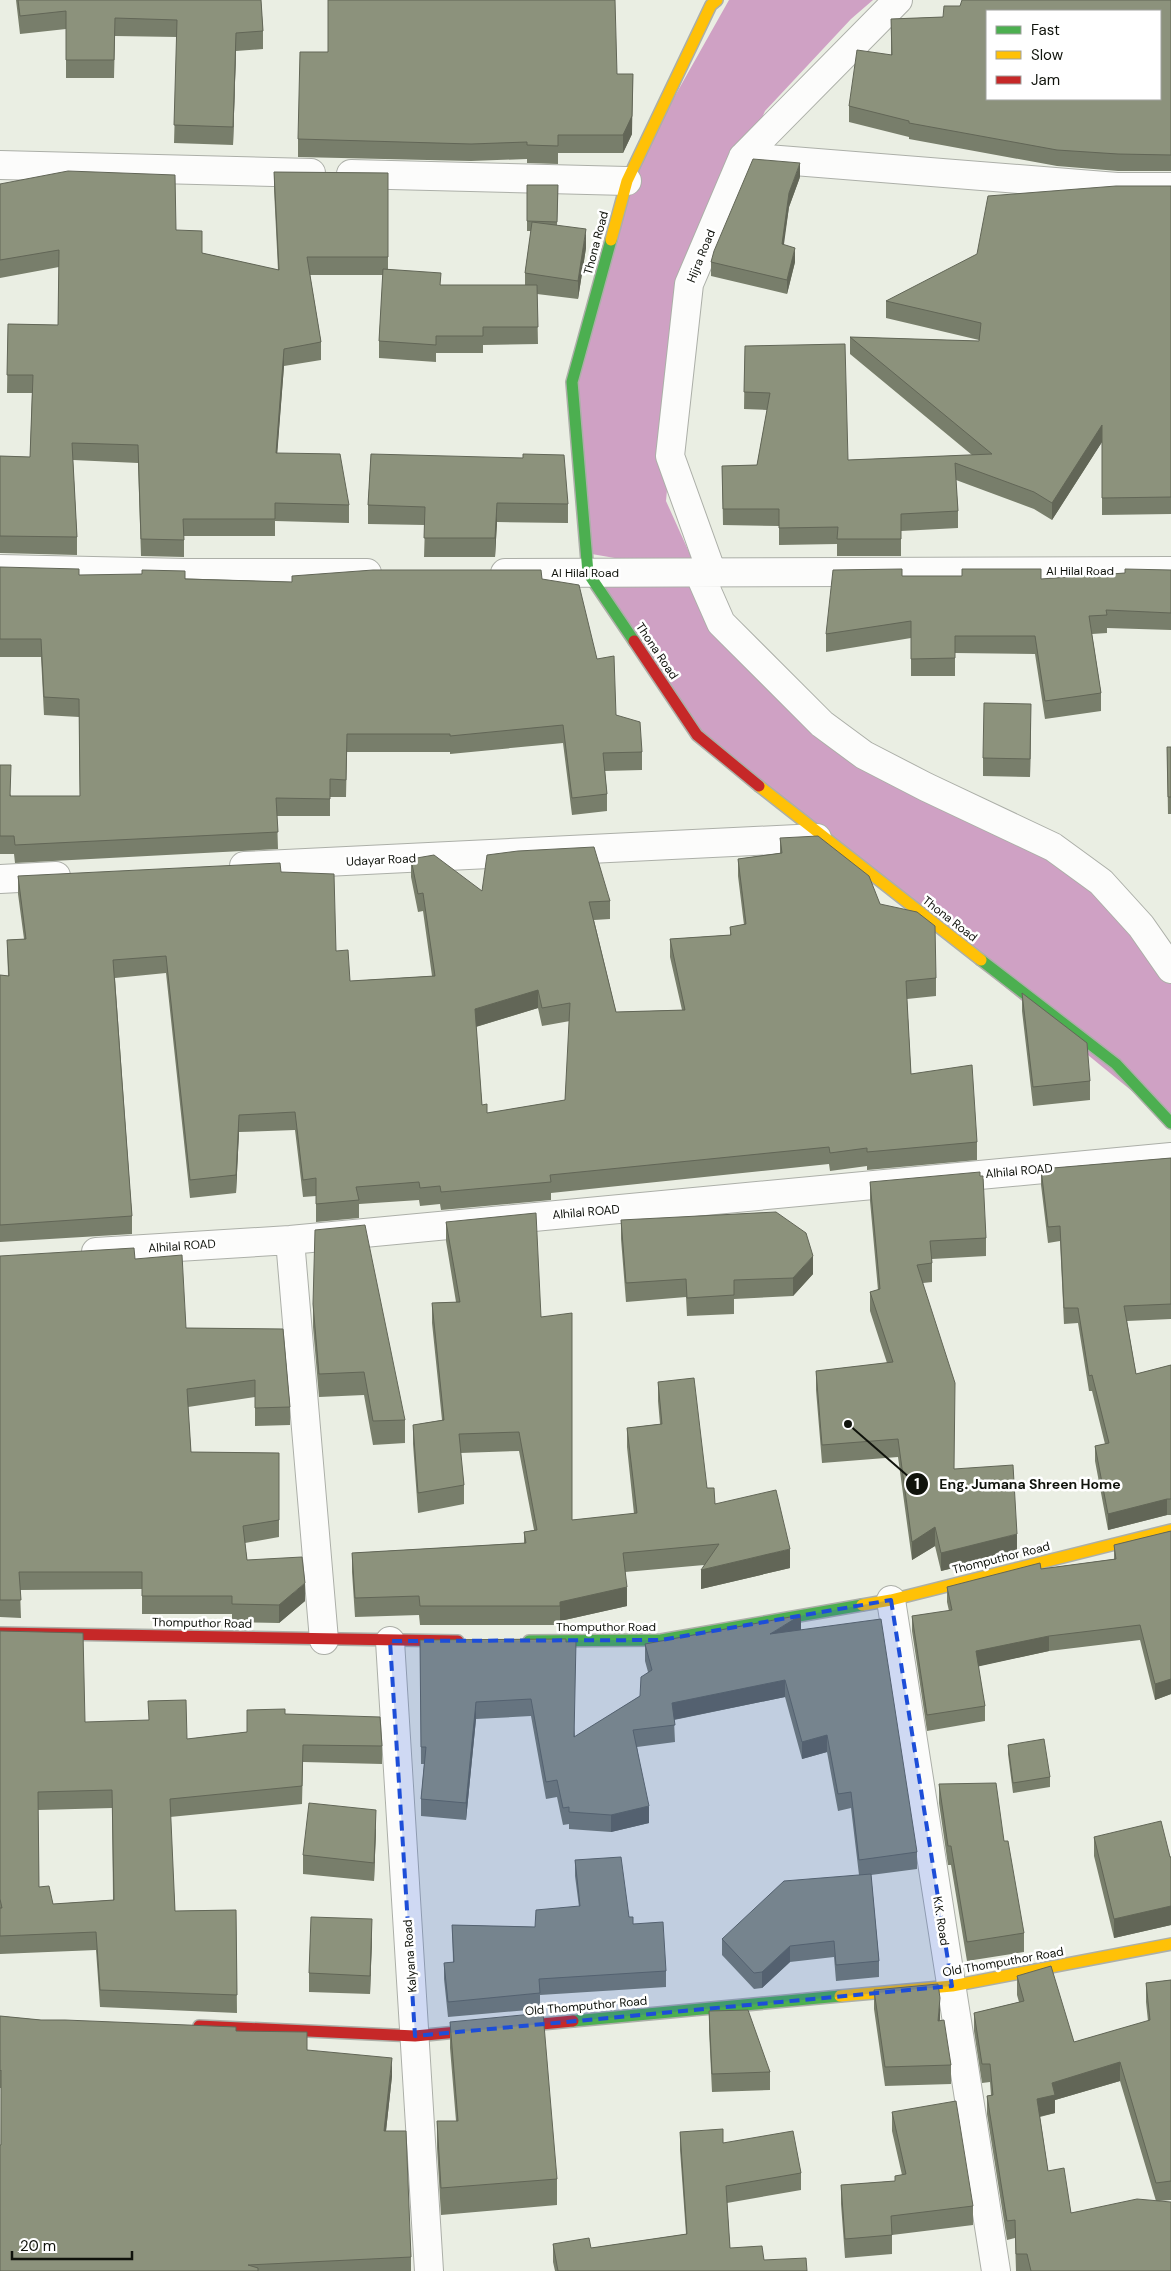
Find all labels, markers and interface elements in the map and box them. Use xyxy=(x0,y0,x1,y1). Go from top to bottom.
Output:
legend xyxy=(986,10,1161,100)
text: Fast xyxy=(1031,20,1060,40)
text: Slow xyxy=(1031,45,1064,65)
text: Jam xyxy=(1031,70,1060,90)
street label: Thona Road xyxy=(580,209,612,277)
street label: Hijra Road xyxy=(683,227,719,285)
street label: Al Hilal Road xyxy=(1046,563,1114,579)
street label: Al Hilal Road xyxy=(551,565,619,581)
street label: Thona Road xyxy=(632,619,682,683)
street label: Udayar Road xyxy=(346,850,416,870)
street label: Thona Road xyxy=(919,893,981,945)
street label: Alhilal ROAD xyxy=(985,1160,1053,1182)
street label: Alhilal ROAD xyxy=(552,1201,620,1223)
street label: Alhilal ROAD xyxy=(148,1236,216,1256)
callout: Eng. Jumana Shreen Home xyxy=(904,1470,1131,1499)
text: 1 xyxy=(914,1474,920,1494)
text: Eng. Jumana Shreen Home xyxy=(939,1475,1121,1493)
street label: Thomputhor Road xyxy=(950,1538,1052,1578)
street label: Thomputhor Road xyxy=(152,1614,252,1632)
street label: Thomputhor Road xyxy=(556,1619,656,1635)
street label: K.K. Road xyxy=(929,1895,953,1947)
street label: Kalyana Road xyxy=(399,1919,421,1993)
street label: Old Thomputhor Road xyxy=(941,1943,1065,1981)
street label: Old Thomputhor Road xyxy=(524,1993,648,2019)
scale bar xyxy=(12,2228,132,2260)
text: 20 m xyxy=(20,2236,56,2256)

